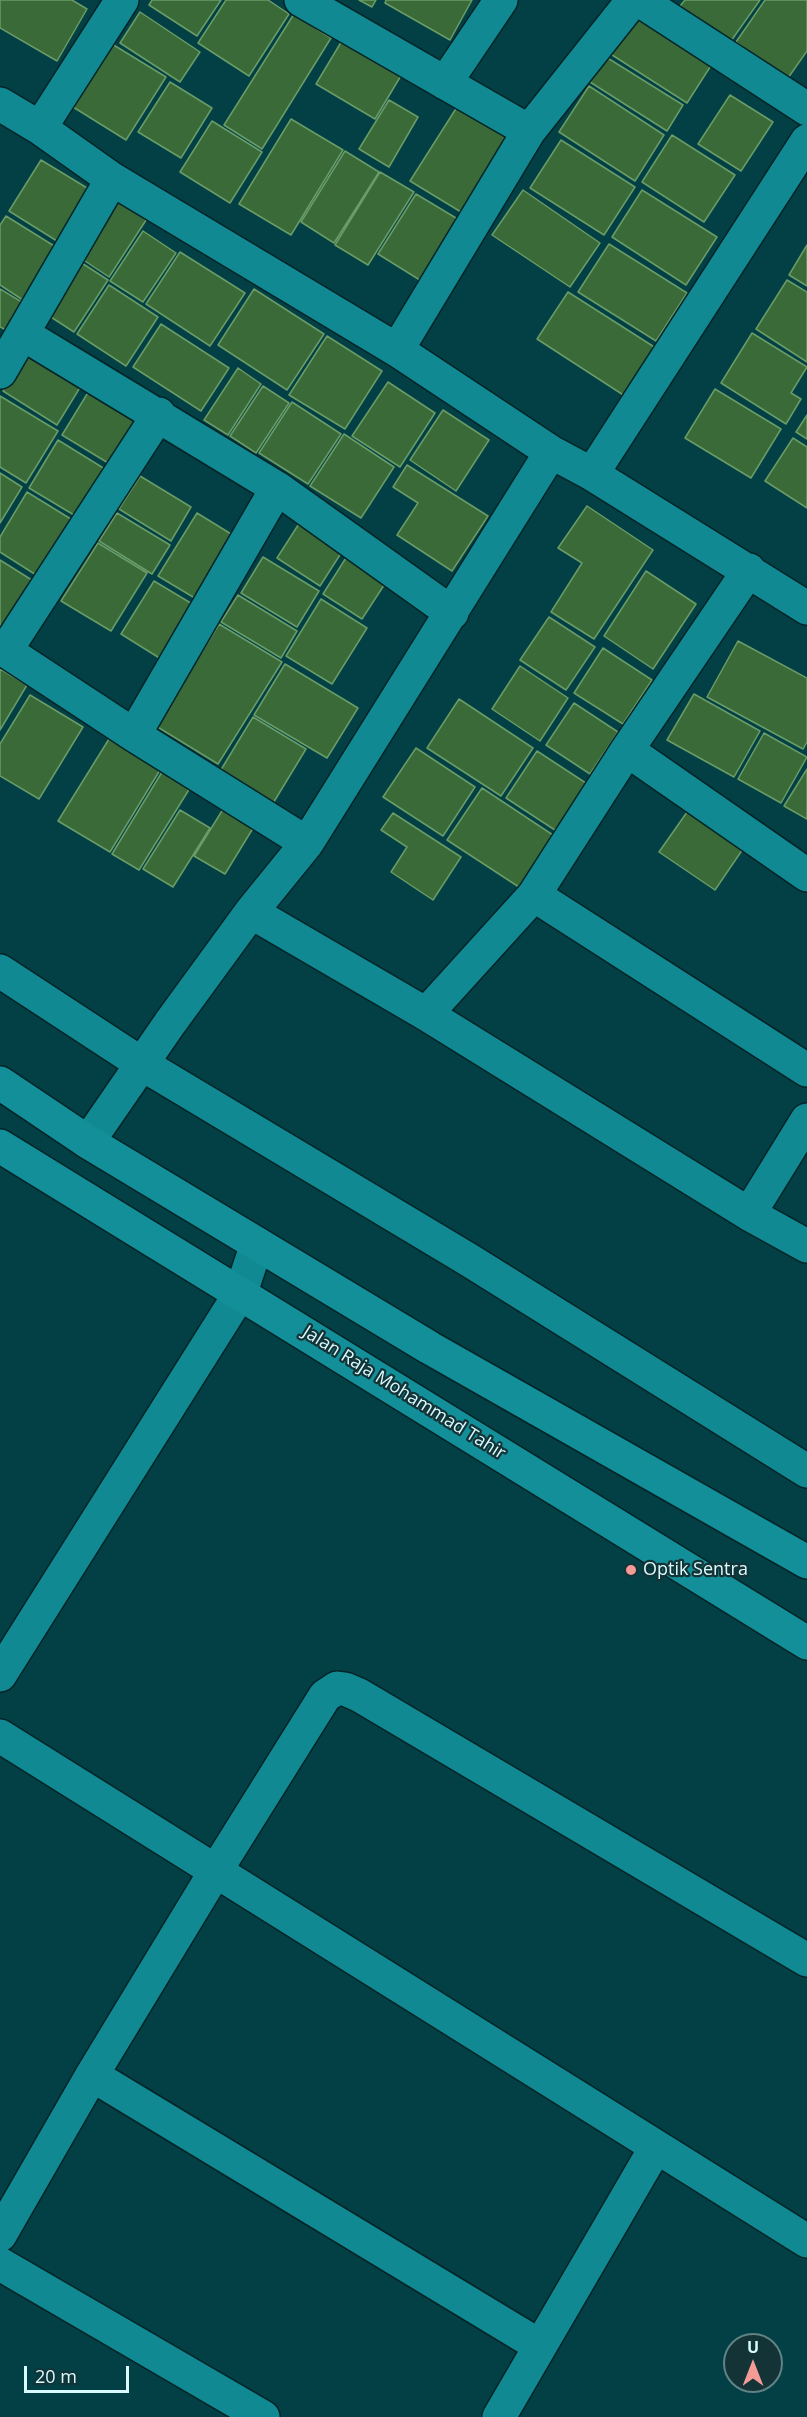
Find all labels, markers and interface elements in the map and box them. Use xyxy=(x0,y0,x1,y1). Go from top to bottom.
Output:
street label: Jalan Raja Mohammad Tahir xyxy=(298,1321,510,1465)
place label: Optik Sentra xyxy=(643,1559,748,1581)
marker: Optik Sentra xyxy=(624,1563,638,1577)
north arrow xyxy=(723,2333,783,2393)
text: U xyxy=(747,2336,759,2358)
scale bar xyxy=(27,2354,132,2392)
text: 20 m xyxy=(35,2364,77,2388)

